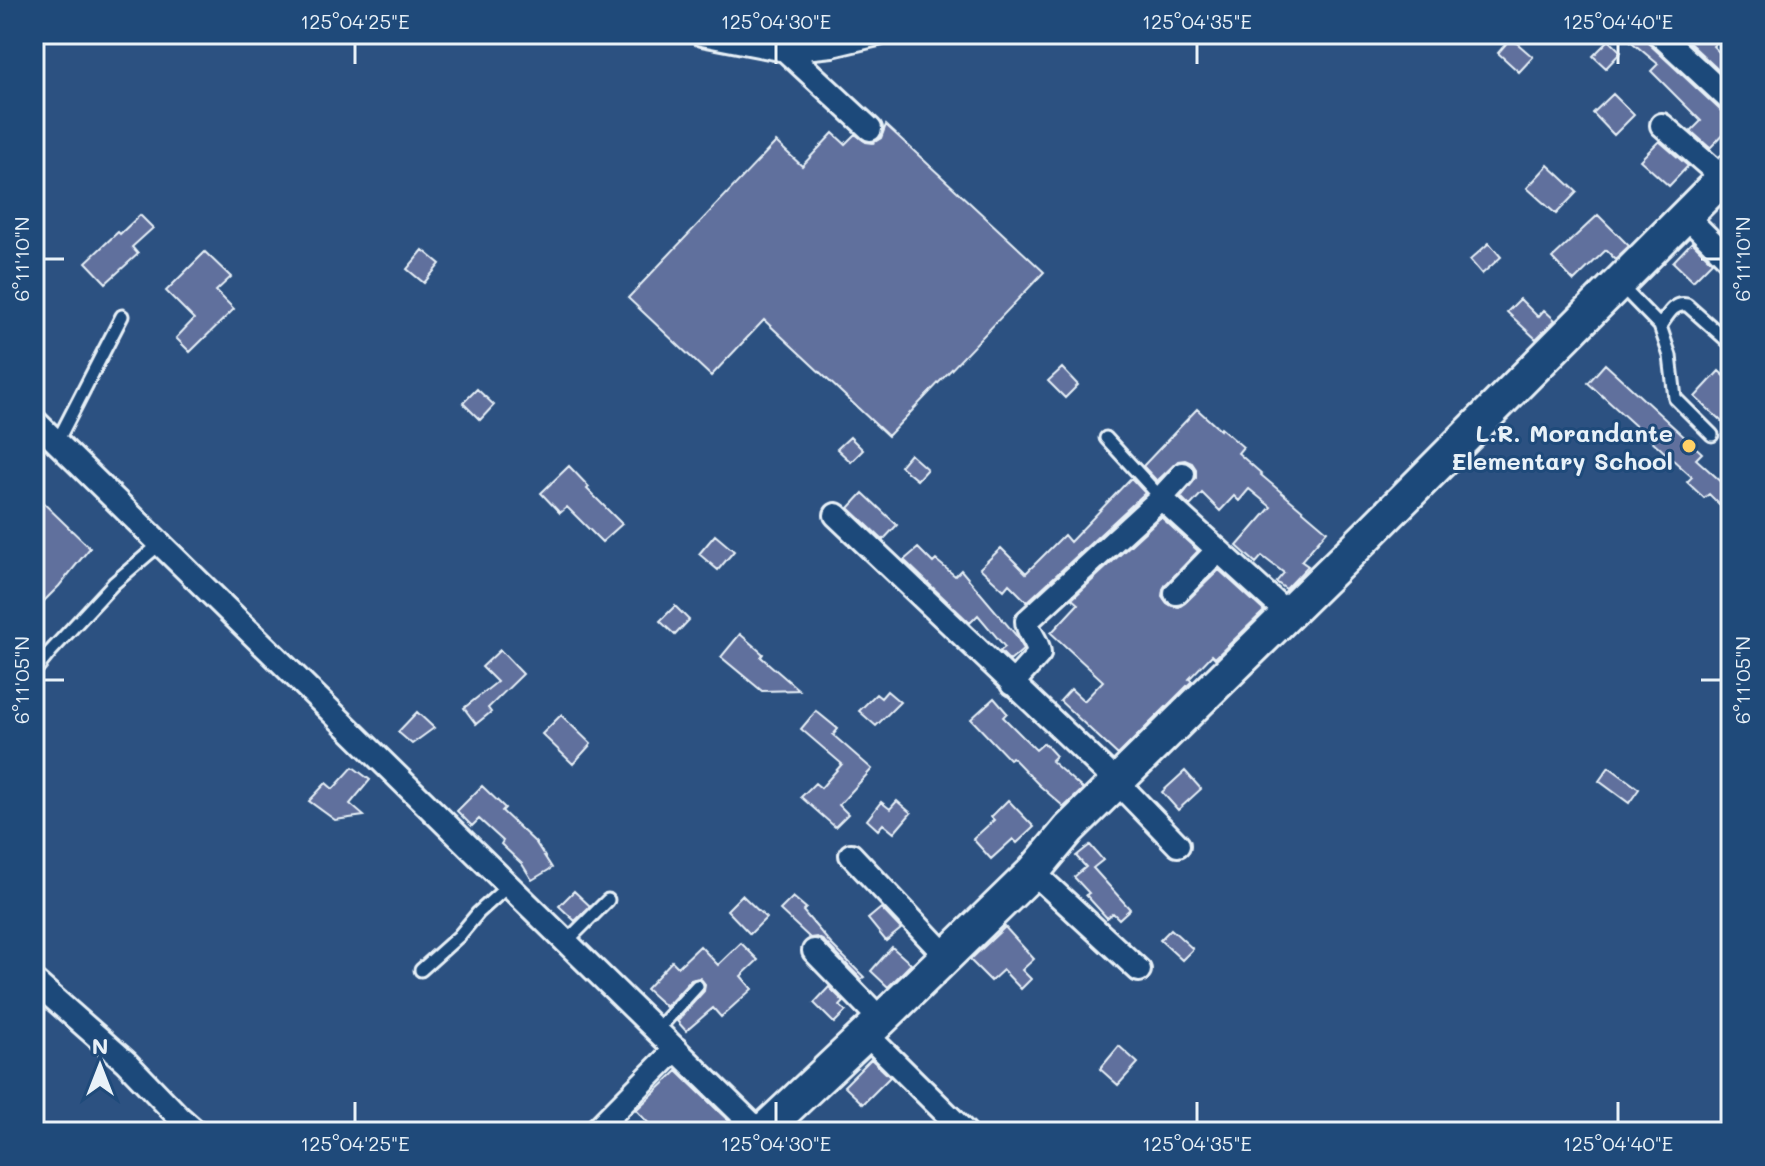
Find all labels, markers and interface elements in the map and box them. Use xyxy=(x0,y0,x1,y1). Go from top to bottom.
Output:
text: 125°04'25"E xyxy=(300,8,410,34)
text: 125°04'30"E xyxy=(721,8,831,34)
text: 125°04'35"E xyxy=(1142,8,1252,34)
text: 125°04'40"E xyxy=(1563,8,1673,34)
text: 6°11'10"N xyxy=(8,216,34,302)
text: 6°11'10"N xyxy=(1729,216,1755,302)
place label: L.R. Morandante Elementary School xyxy=(1451,417,1673,476)
marker: L.R. Morandante Elementary School xyxy=(1680,437,1698,455)
text: 6°11'05"N xyxy=(8,636,34,724)
text: 6°11'05"N xyxy=(1729,636,1755,724)
north arrow xyxy=(60,1026,140,1106)
text: N xyxy=(92,1031,108,1060)
text: 125°04'25"E xyxy=(300,1130,410,1156)
text: 125°04'30"E xyxy=(721,1130,831,1156)
text: 125°04'35"E xyxy=(1142,1130,1252,1156)
text: 125°04'40"E xyxy=(1563,1130,1673,1156)

